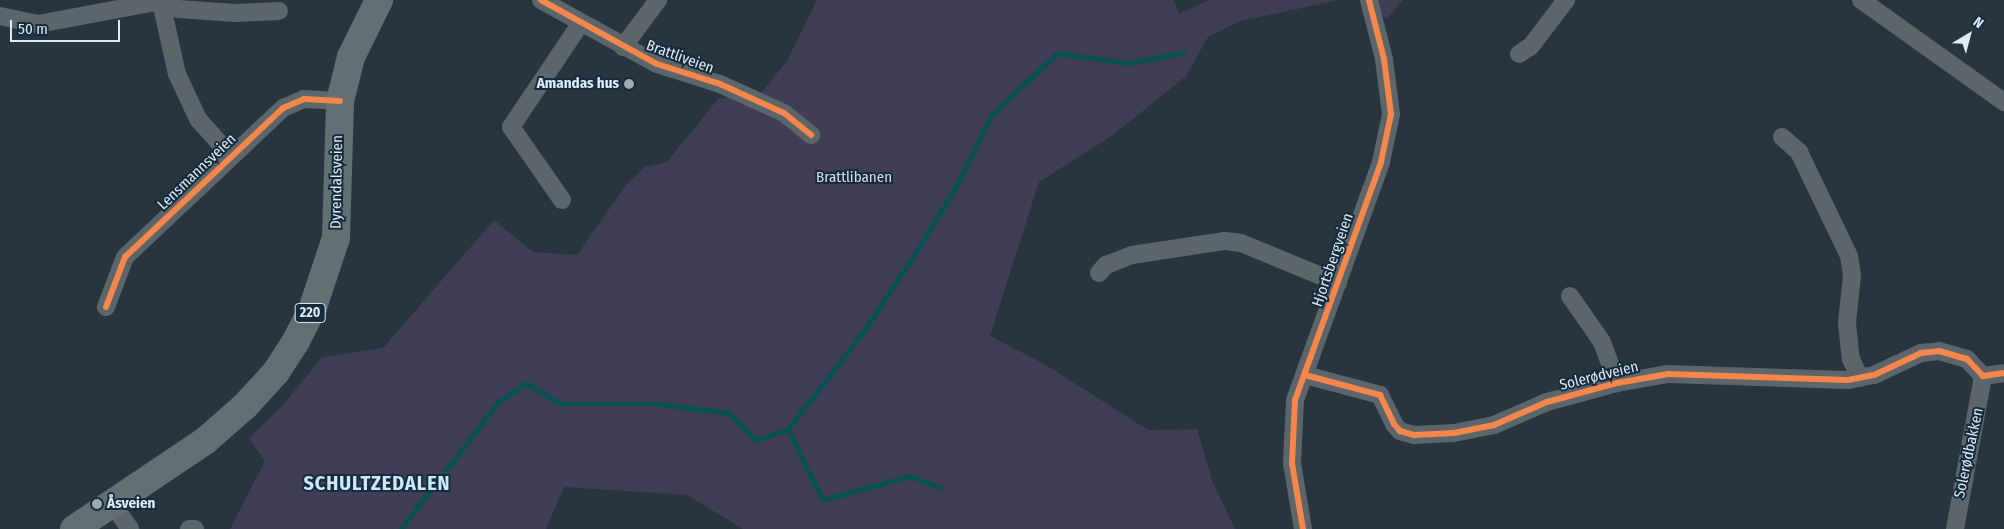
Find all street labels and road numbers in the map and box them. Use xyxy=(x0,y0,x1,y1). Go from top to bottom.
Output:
street label: Brattliveien xyxy=(644,36,716,78)
street label: Lensmannsveien xyxy=(154,130,240,214)
street label: Dyrendalsveien xyxy=(327,135,347,229)
street label: Hjortsbergveien xyxy=(1309,211,1357,309)
road number: 220 xyxy=(294,302,326,324)
street label: Solerødveien xyxy=(1558,358,1640,394)
street label: Solerødbakken xyxy=(1951,406,1987,500)

